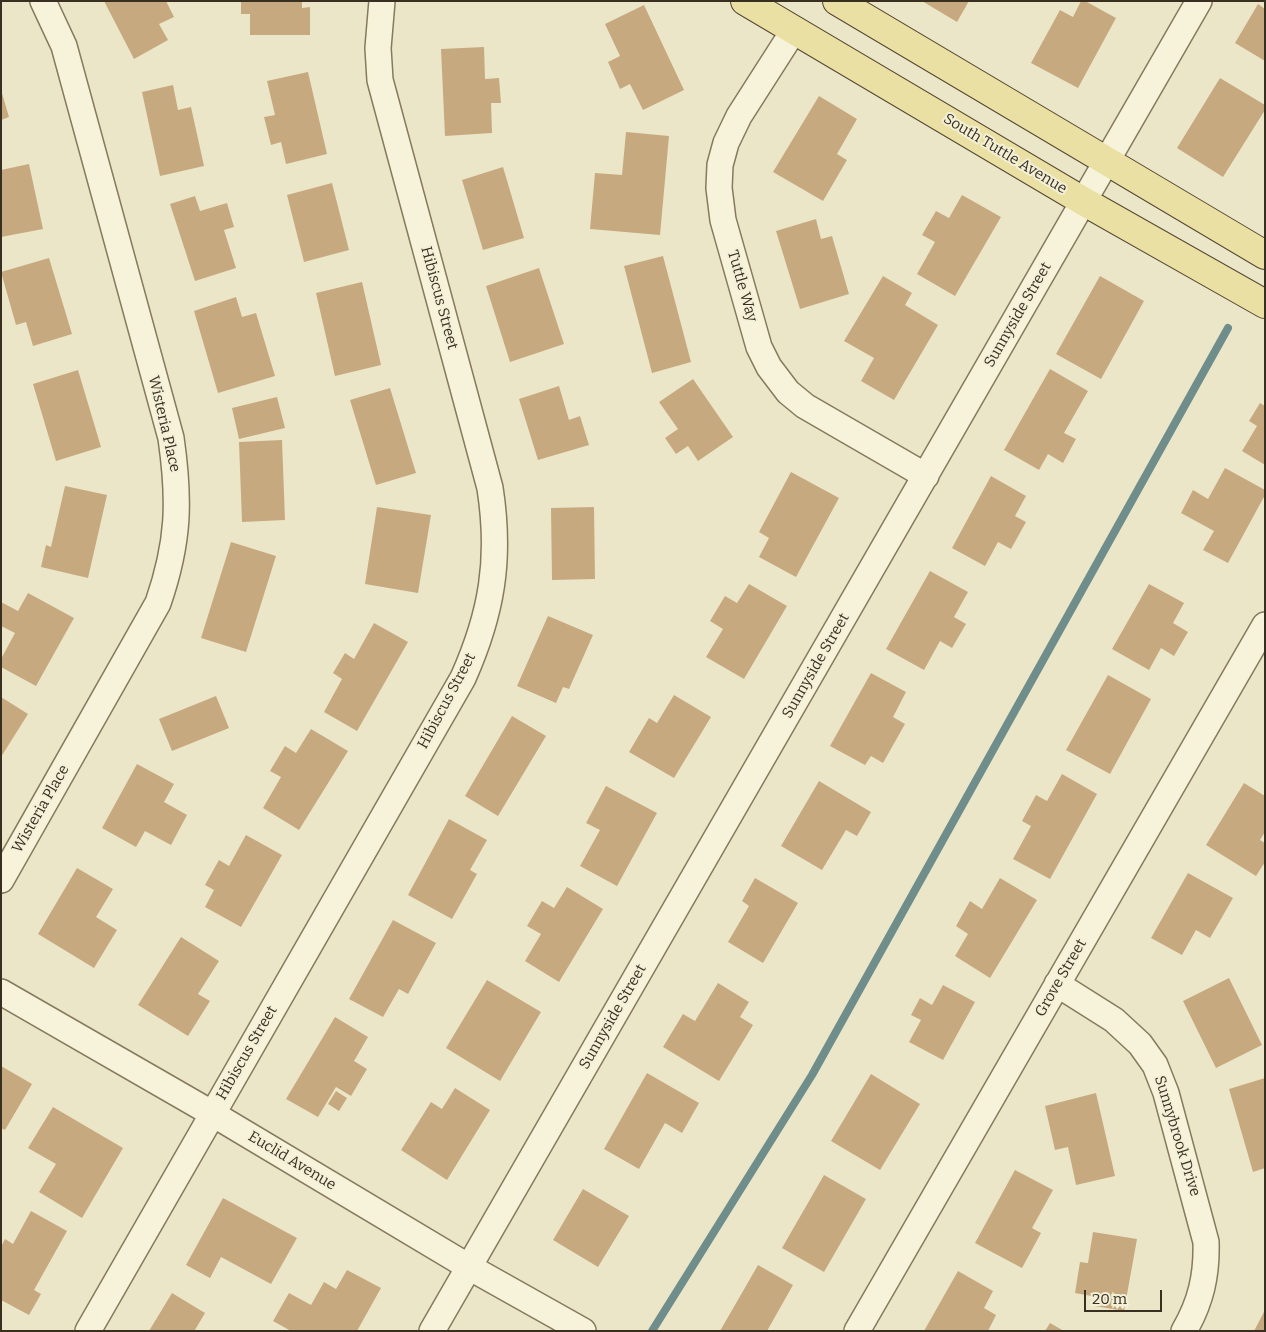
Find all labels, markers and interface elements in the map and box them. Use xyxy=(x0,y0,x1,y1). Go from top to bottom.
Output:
street label: South Tuttle Avenue xyxy=(940,110,1070,198)
street label: Hibiscus Street xyxy=(417,244,461,352)
street label: Tuttle Way xyxy=(723,248,761,324)
street label: Sunnyside Street xyxy=(981,259,1055,371)
street label: Wisteria Place xyxy=(144,374,184,474)
street label: Sunnyside Street xyxy=(779,610,853,722)
street label: Hibiscus Street xyxy=(414,650,480,752)
street label: Wisteria Place xyxy=(9,762,73,856)
street label: Grove Street xyxy=(1031,936,1091,1020)
street label: Sunnyside Street xyxy=(576,961,650,1073)
street label: Hibiscus Street xyxy=(213,1003,281,1103)
street label: Sunnybrook Drive xyxy=(1150,1074,1204,1198)
street label: Euclid Avenue xyxy=(245,1128,339,1194)
scale bar xyxy=(1086,1280,1164,1312)
text: 20 m xyxy=(1092,1290,1127,1308)

